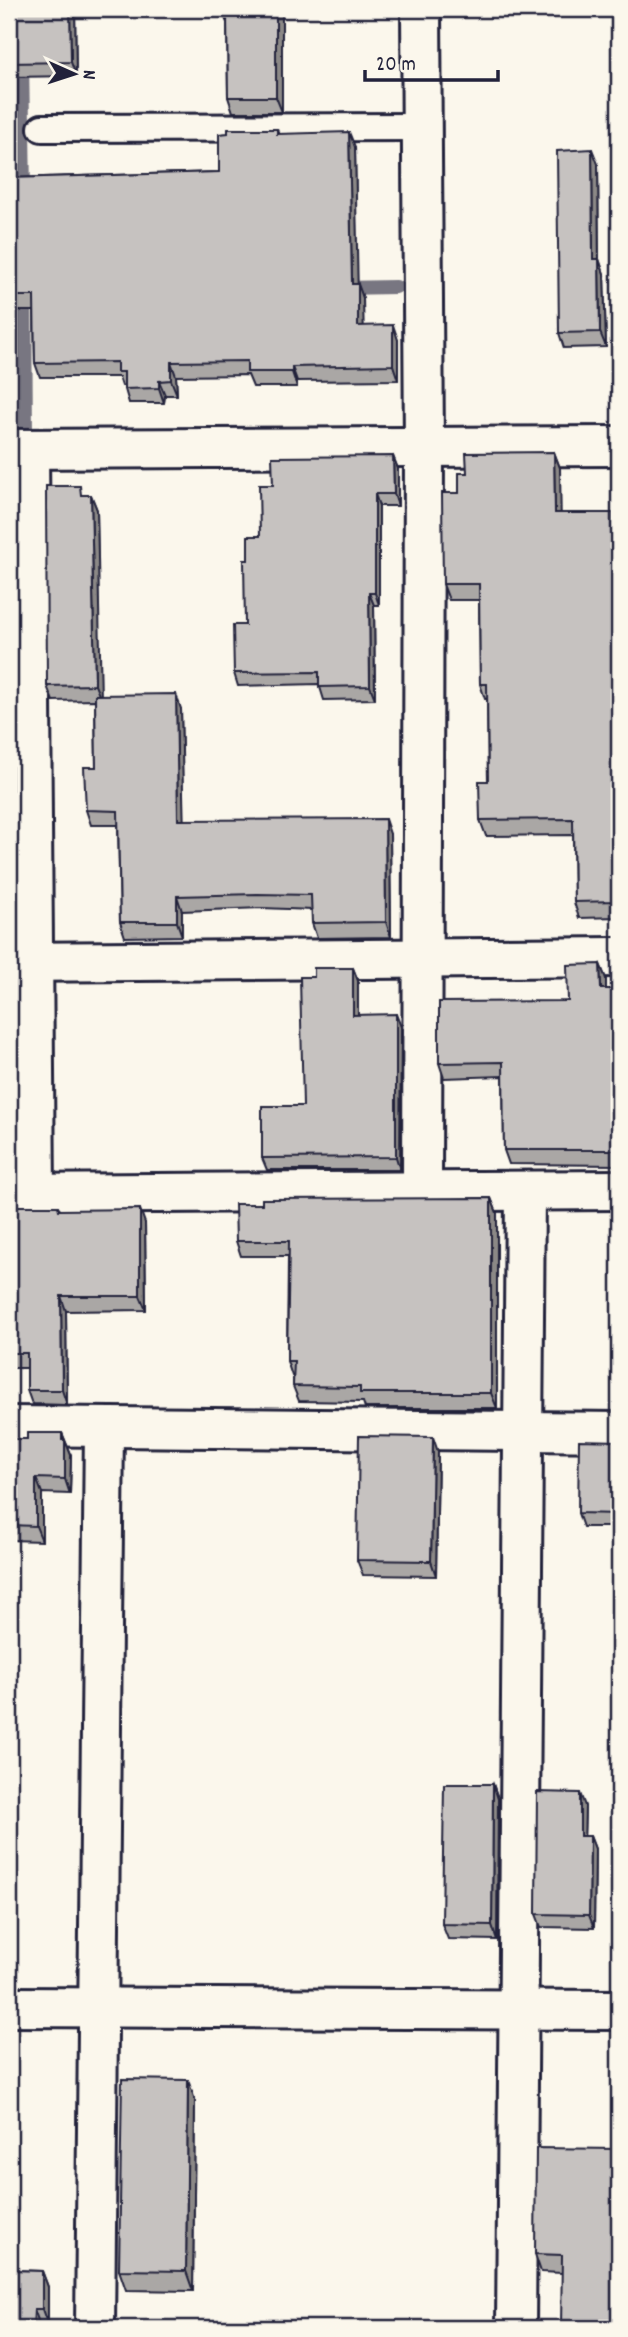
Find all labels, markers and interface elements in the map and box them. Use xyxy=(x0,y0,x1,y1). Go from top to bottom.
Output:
north arrow xyxy=(38,38,108,108)
scale bar xyxy=(365,38,498,82)
text: 20 m xyxy=(376,51,416,81)
text: N xyxy=(74,69,101,80)

